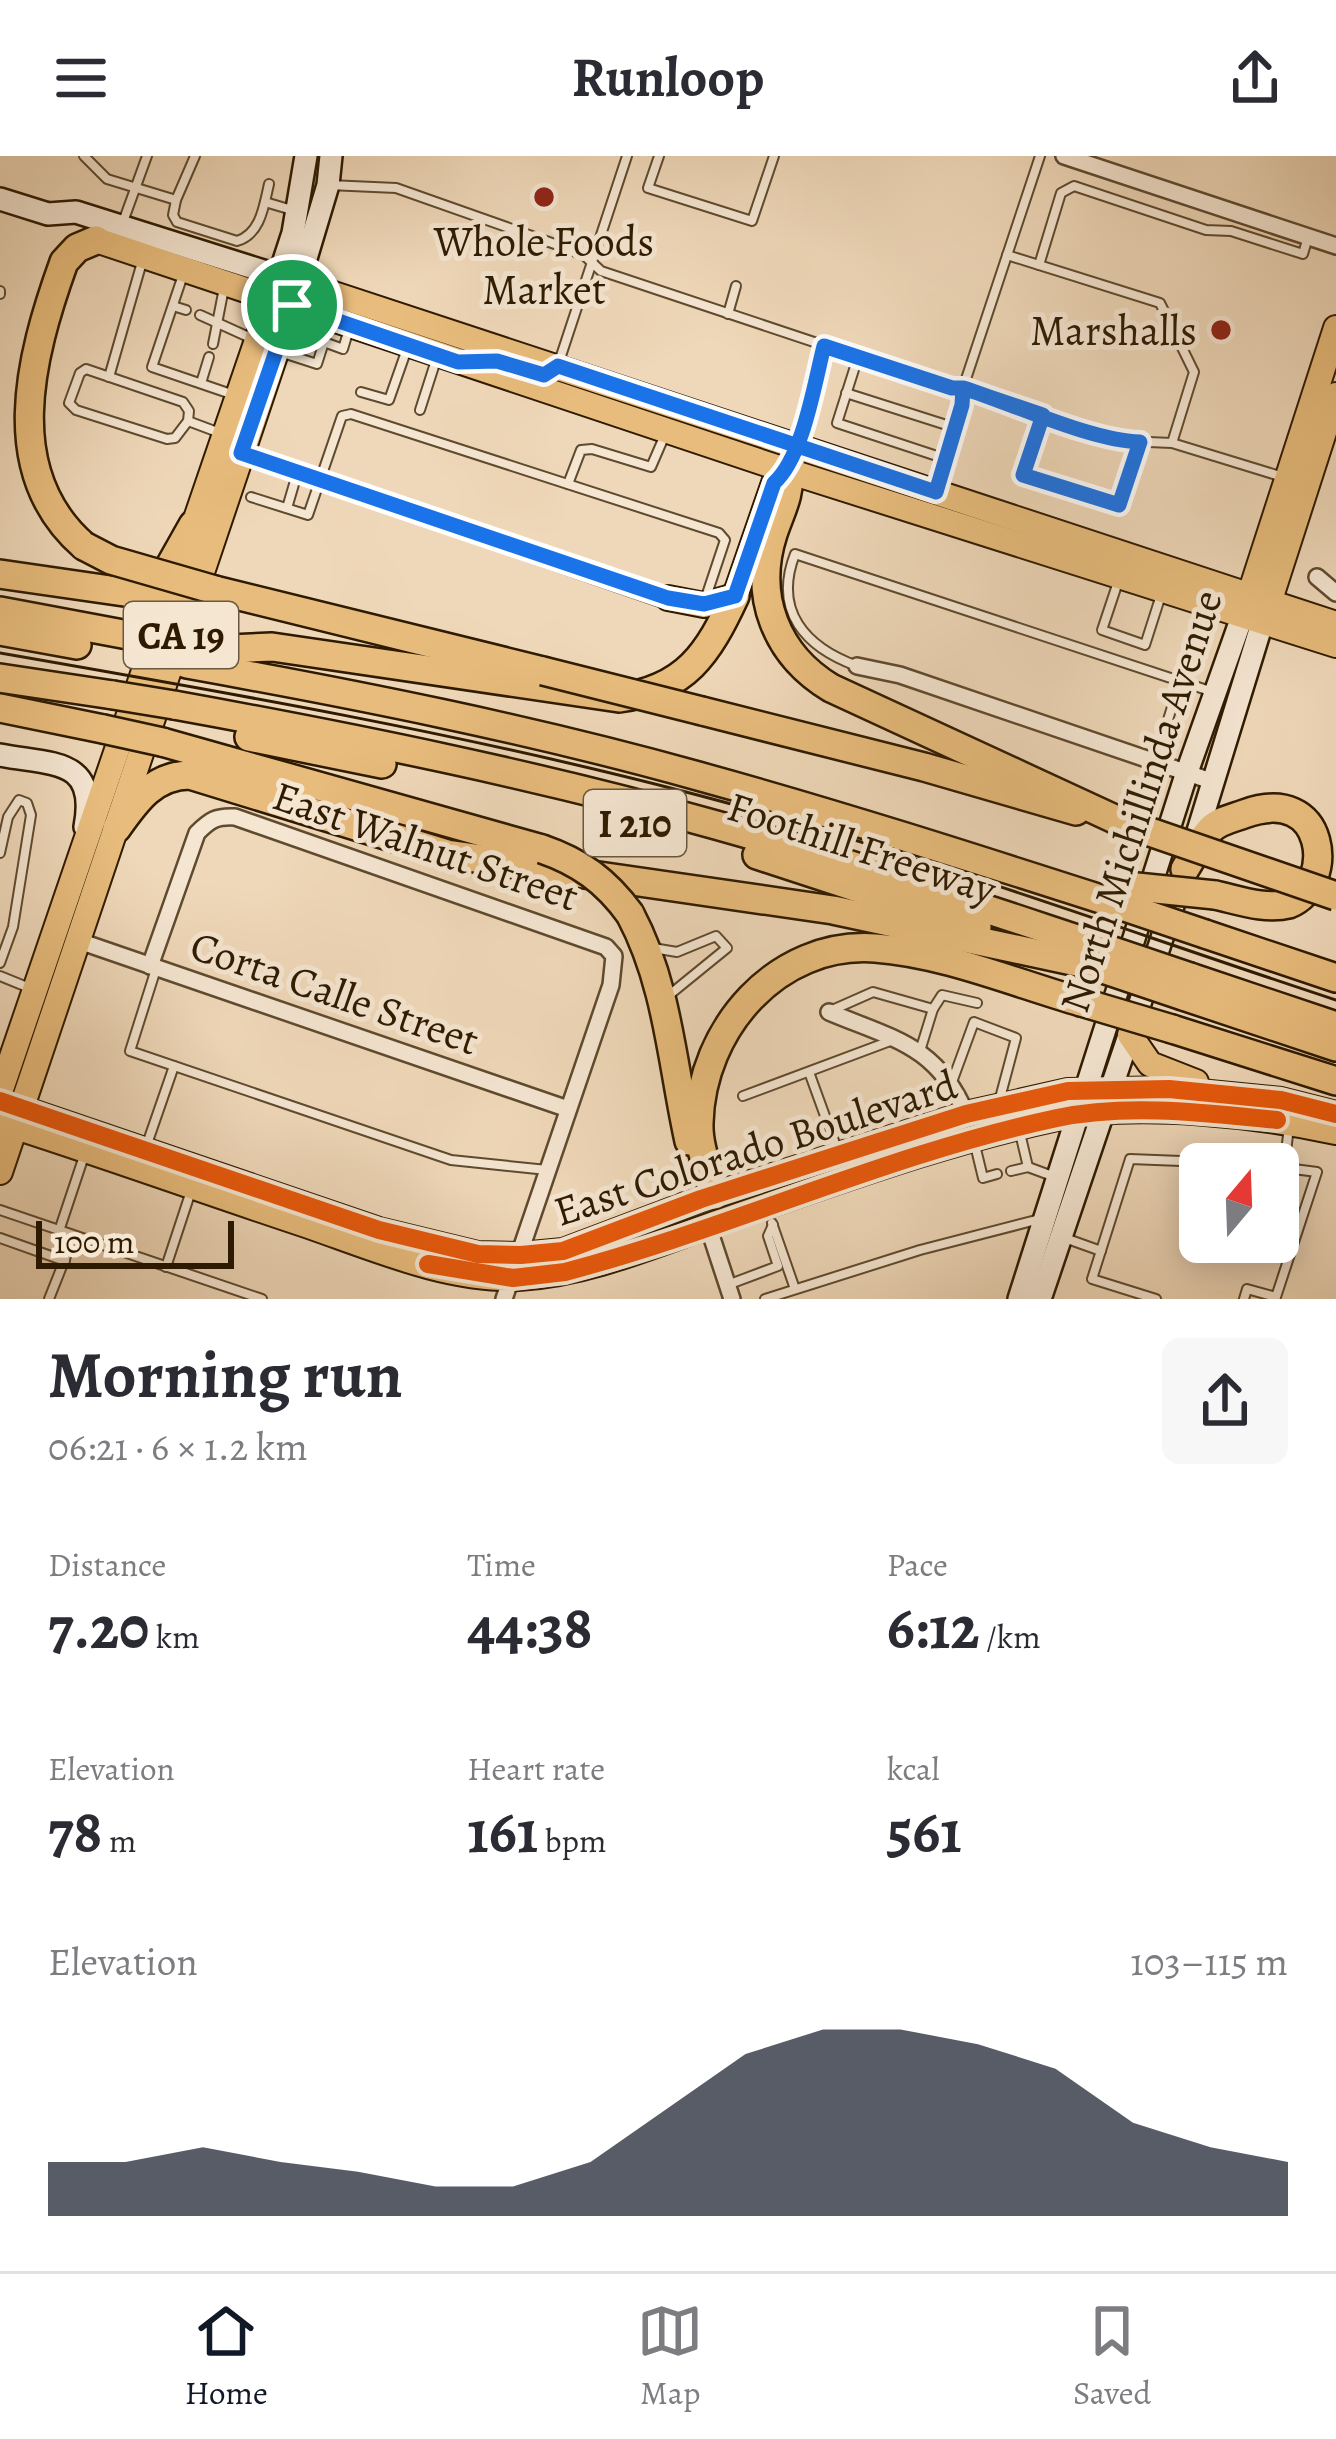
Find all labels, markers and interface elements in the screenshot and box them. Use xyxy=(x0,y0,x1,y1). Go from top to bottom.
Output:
text: Runloop xyxy=(572,41,764,115)
icon: menu xyxy=(48,45,114,111)
icon: share xyxy=(1222,45,1288,111)
marker: Whole Foods Market xyxy=(531,184,557,210)
place label: Whole Foods Market xyxy=(433,213,654,318)
pin xyxy=(241,254,343,356)
icon: arrive xyxy=(259,272,325,338)
place label: Marshalls xyxy=(1030,302,1197,359)
marker: Marshalls xyxy=(1208,317,1234,343)
street label: North Michillinda Avenue xyxy=(1045,583,1236,1020)
road number: CA 19 xyxy=(124,602,238,668)
street label: East Walnut Street xyxy=(266,767,586,924)
street label: Foothill Freeway xyxy=(720,777,1004,918)
road number: I 210 xyxy=(584,790,686,856)
street label: Corta Calle Street xyxy=(183,917,487,1068)
street label: East Colorado Boulevard xyxy=(546,1055,964,1240)
north arrow xyxy=(1179,1143,1299,1263)
map controls xyxy=(1179,1143,1299,1263)
scale bar xyxy=(36,1215,234,1268)
text: 100 m xyxy=(54,1219,134,1264)
text: Morning run xyxy=(48,1330,403,1420)
button: share xyxy=(1162,1338,1288,1464)
text: 06:21 · 6 × 1.2 km xyxy=(48,1420,308,1473)
text: Distance xyxy=(48,1542,166,1587)
text: Time xyxy=(467,1542,536,1587)
text: Pace xyxy=(887,1542,948,1587)
text: 7.20 xyxy=(48,1587,149,1669)
text: 44:38 xyxy=(467,1587,593,1669)
text: 6:12 xyxy=(887,1587,979,1669)
text: km xyxy=(149,1614,200,1659)
text: /km xyxy=(979,1614,1041,1659)
text: Elevation xyxy=(48,1746,175,1791)
text: Heart rate xyxy=(467,1746,605,1791)
text: kcal xyxy=(887,1746,940,1791)
text: 78 xyxy=(48,1791,102,1873)
text: 161 xyxy=(467,1791,538,1873)
text: 561 xyxy=(887,1791,962,1873)
text: m xyxy=(102,1818,136,1863)
text: bpm xyxy=(538,1818,607,1863)
text: Elevation xyxy=(48,1935,198,1988)
text: 103–115 m xyxy=(1130,1935,1288,1988)
tab: Home xyxy=(185,2298,268,2415)
tab: Map xyxy=(637,2298,703,2415)
tab: Saved xyxy=(1073,2298,1151,2415)

